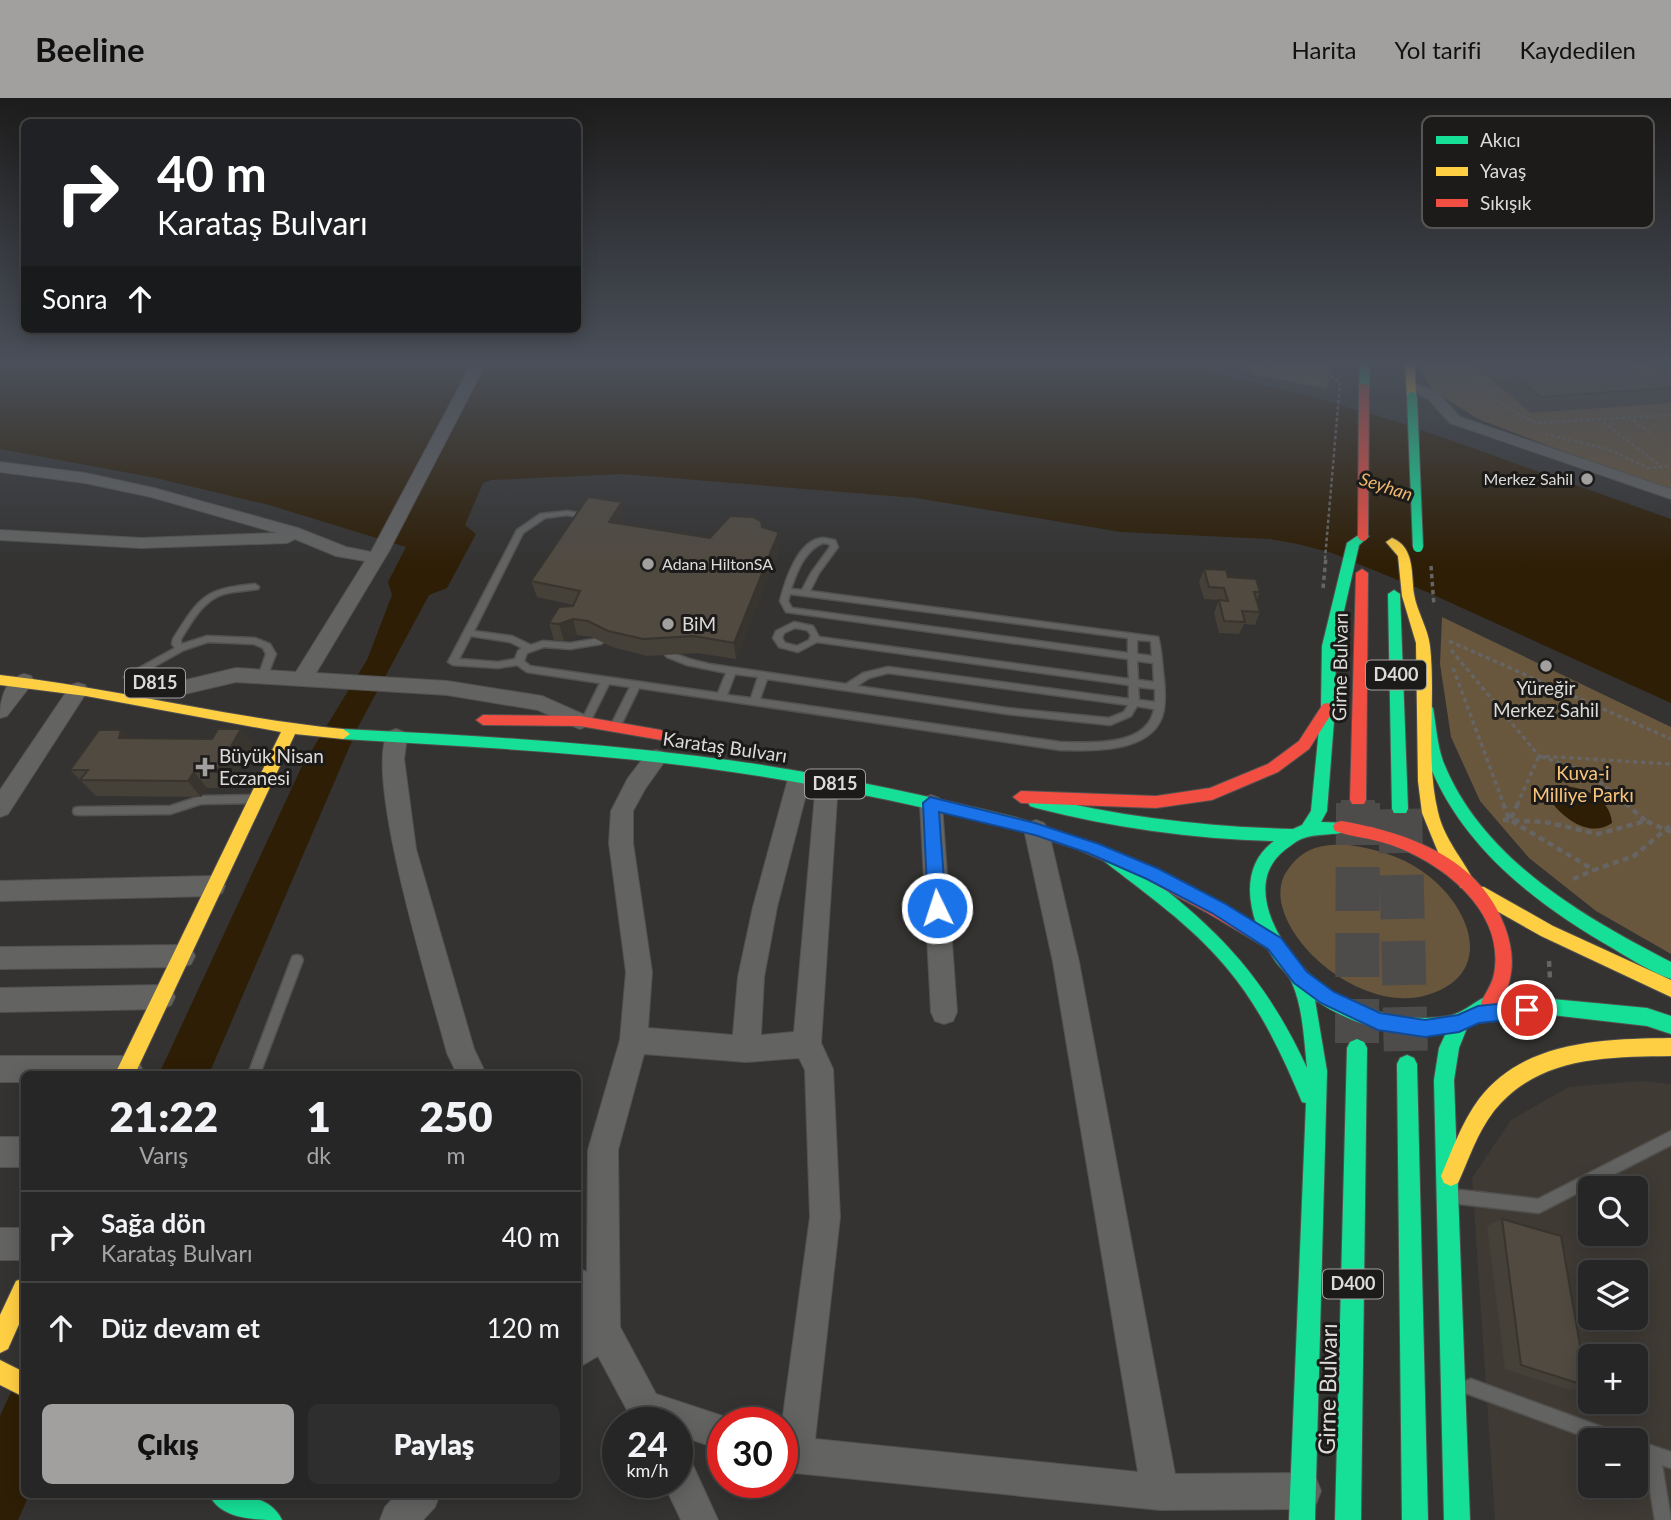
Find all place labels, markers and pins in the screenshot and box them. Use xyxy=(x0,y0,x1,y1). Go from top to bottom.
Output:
place label: Merkez Sahil xyxy=(1484,469,1573,488)
marker: Merkez Sahil xyxy=(1579,471,1595,487)
place label: Adana HiltonSA xyxy=(662,554,773,573)
marker: Adana HiltonSA xyxy=(640,556,656,572)
place label: BiM xyxy=(682,612,716,635)
marker: BiM xyxy=(660,616,676,632)
marker: Yüreğir Merkez Sahil xyxy=(1538,658,1554,674)
place label: Yüreğir Merkez Sahil xyxy=(1493,676,1599,721)
place label: Büyük Nisan Eczanesi xyxy=(219,744,324,789)
marker: Büyük Nisan Eczanesi xyxy=(197,759,213,775)
pin xyxy=(1497,980,1557,1040)

